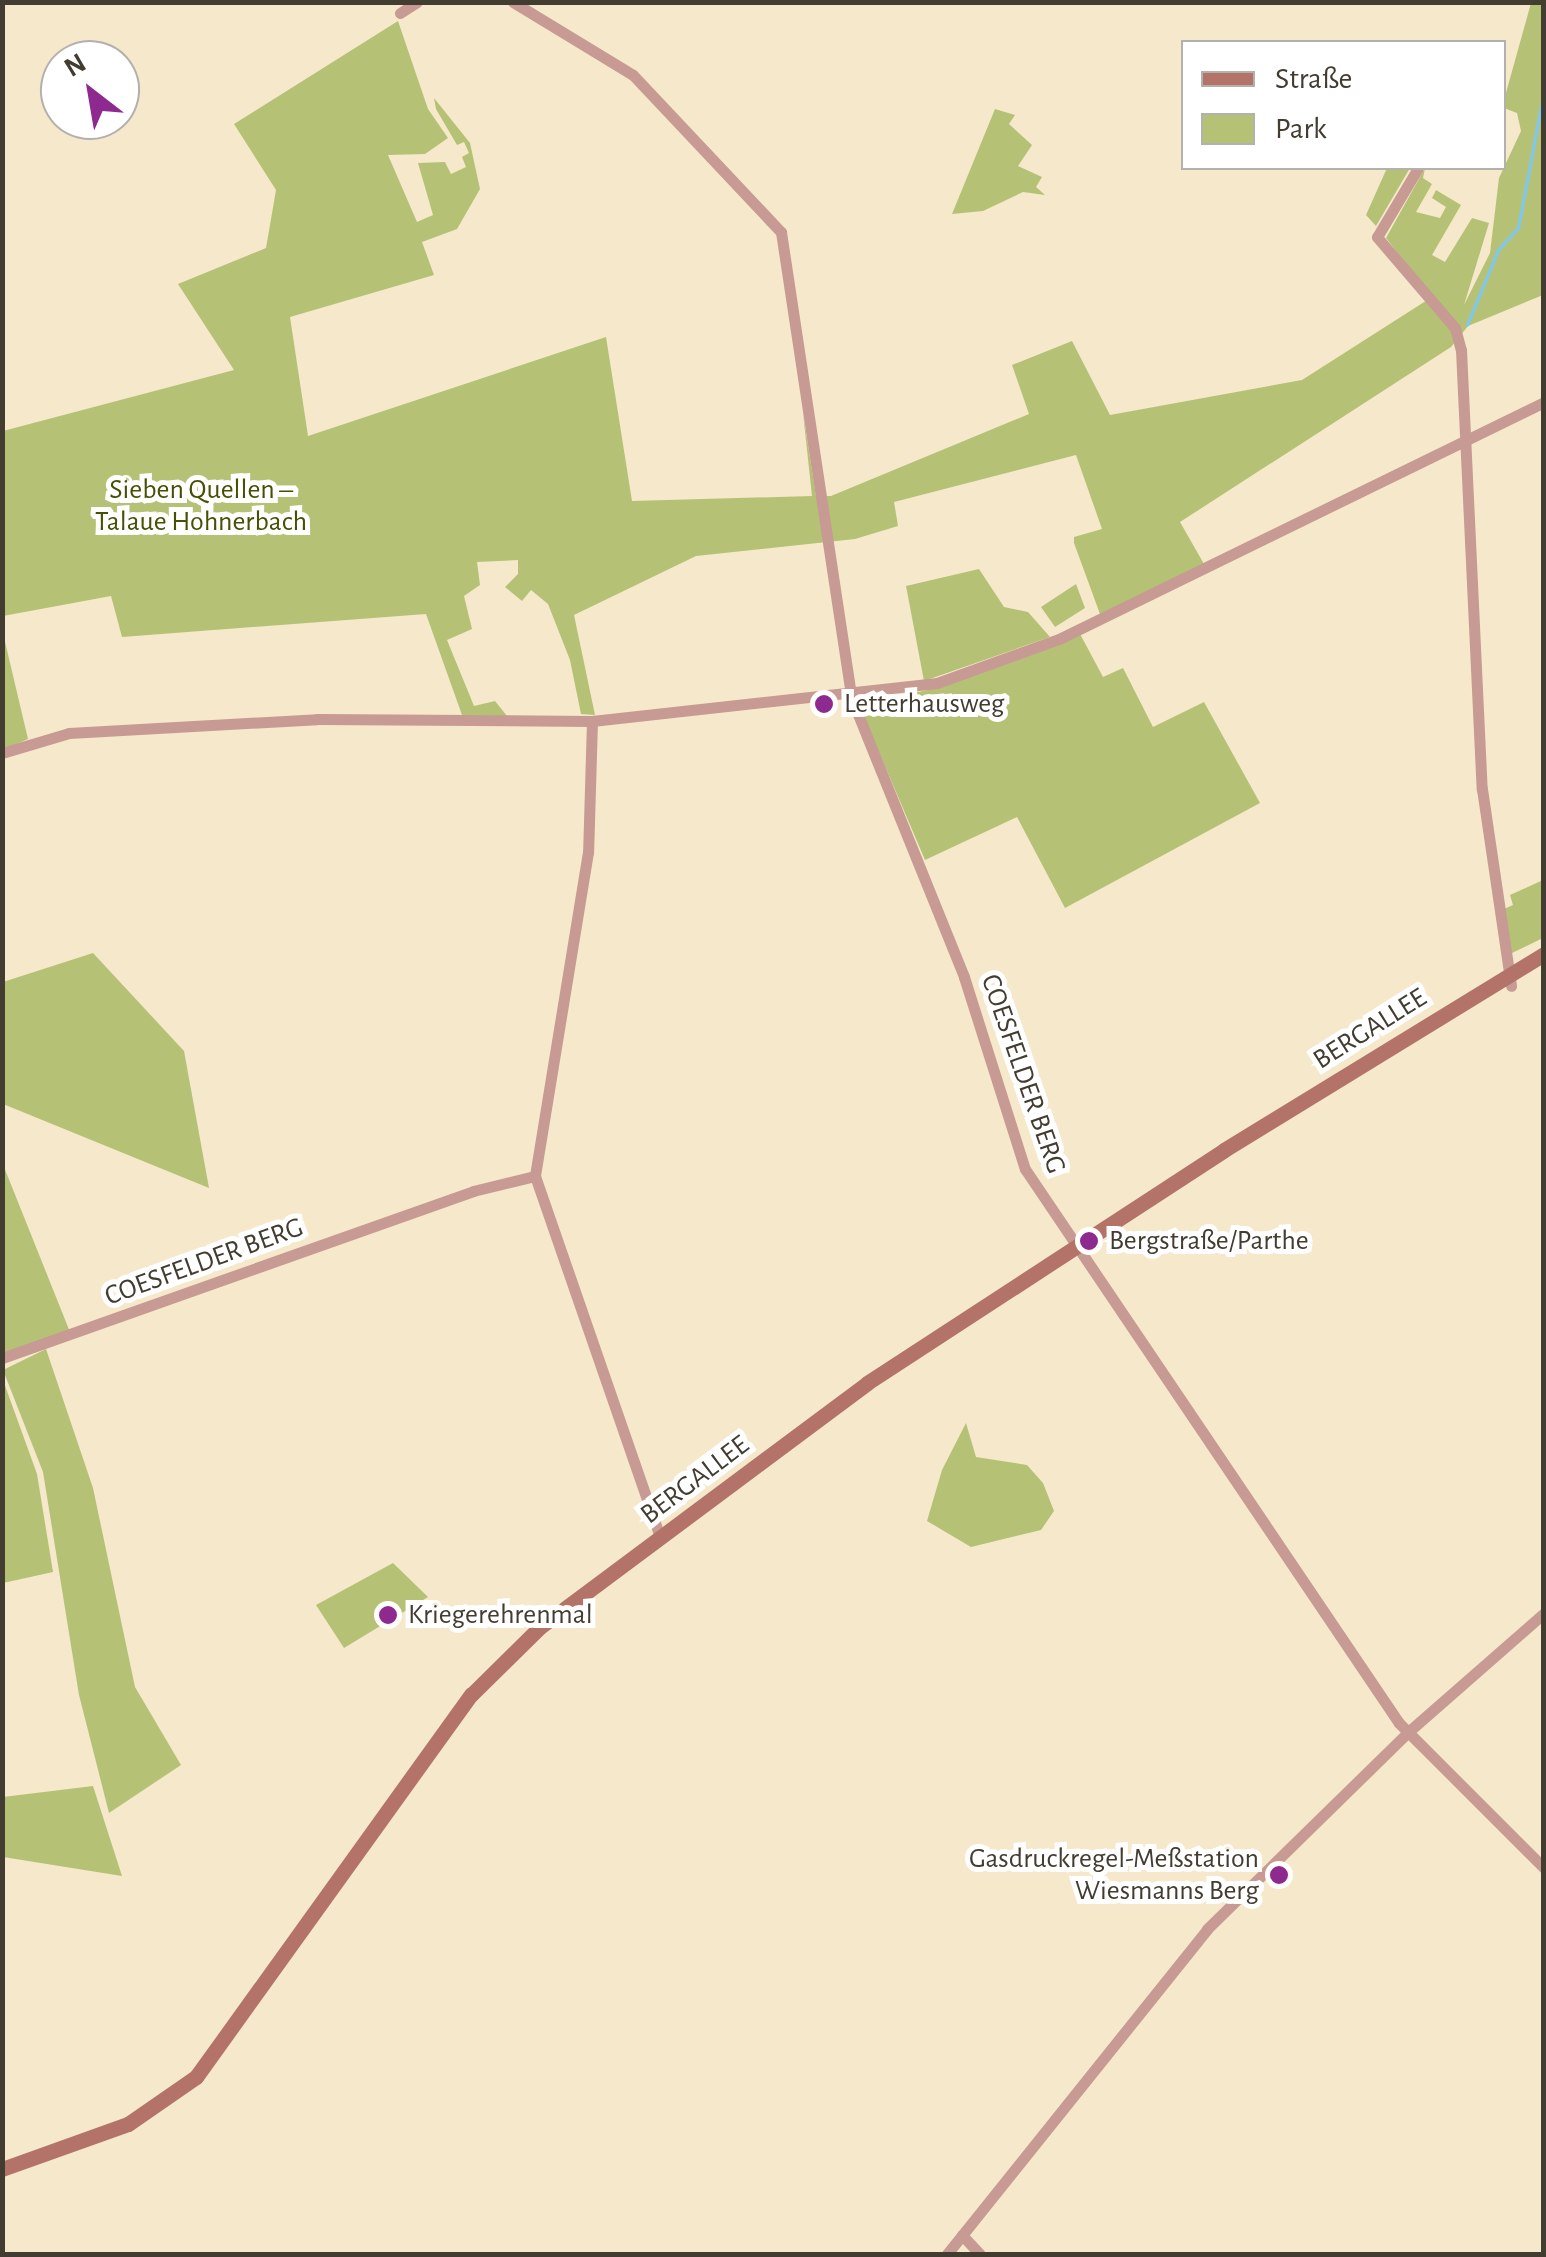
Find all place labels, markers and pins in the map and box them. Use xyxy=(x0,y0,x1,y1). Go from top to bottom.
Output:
place label: Letterhausweg xyxy=(844,687,1004,721)
marker: Letterhausweg xyxy=(813,693,835,715)
place label: Bergstraße/Parthe xyxy=(1109,1224,1309,1258)
marker: Bergstraße/Parthe xyxy=(1078,1230,1100,1252)
place label: Kriegerehrenmal xyxy=(408,1598,593,1632)
marker: Kriegerehrenmal xyxy=(377,1604,399,1626)
place label: Gasdruckregel-Meßstation Wiesmanns Berg xyxy=(969,1842,1259,1908)
marker: Gasdruckregel-Meßstation Wiesmanns Berg xyxy=(1268,1864,1290,1886)

